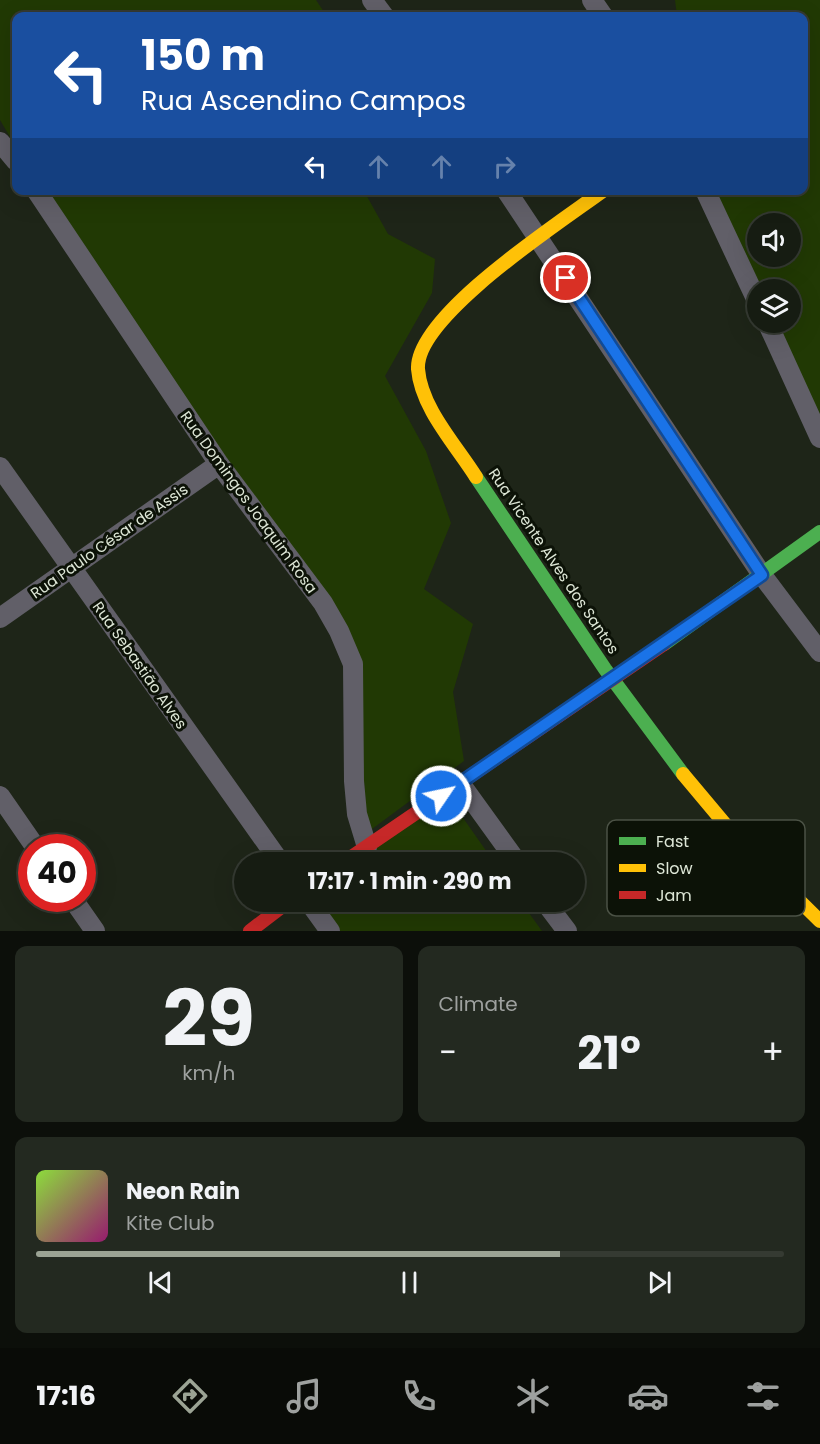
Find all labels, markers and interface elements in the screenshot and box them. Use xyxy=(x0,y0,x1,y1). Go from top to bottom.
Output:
text: 150 m xyxy=(141,26,265,85)
icon: left xyxy=(42,36,120,114)
text: Rua Ascendino Campos xyxy=(141,82,466,119)
icon: left xyxy=(299,150,332,183)
icon: ahead xyxy=(362,150,395,183)
icon: ahead xyxy=(425,150,458,183)
icon: right xyxy=(488,150,521,183)
map controls xyxy=(747,213,801,333)
button: sound xyxy=(747,213,801,267)
pin xyxy=(540,252,591,303)
icon: arrive xyxy=(549,261,582,294)
button: layers xyxy=(747,279,801,333)
street label: Rua Domingos Joaquim Rosa xyxy=(176,407,322,597)
street label: Rua Vicente Alves dos Santos xyxy=(484,464,624,658)
street label: Rua Paulo César de Assis xyxy=(26,478,192,603)
street label: Rua Sebastião Alves xyxy=(88,597,192,733)
position arrow xyxy=(409,764,473,828)
legend xyxy=(607,820,805,916)
text: Fast xyxy=(656,830,689,853)
speed limit sign: 40 xyxy=(18,834,96,912)
text: Slow xyxy=(656,857,693,880)
text: 17:17 · 1 min · 290 m xyxy=(307,866,512,897)
text: Jam xyxy=(656,884,692,907)
text: 29 xyxy=(162,964,255,1073)
text: Climate xyxy=(439,990,518,1018)
text: 21° xyxy=(577,1022,641,1085)
text: − xyxy=(439,1029,457,1076)
text: + xyxy=(761,1029,784,1076)
text: km/h xyxy=(182,1059,235,1087)
text: Neon Rain xyxy=(126,1176,240,1207)
text: Kite Club xyxy=(126,1209,215,1237)
icon: previous xyxy=(144,1266,177,1299)
icon: pause xyxy=(393,1266,426,1299)
icon: next xyxy=(643,1266,676,1299)
icon: directions xyxy=(169,1375,211,1417)
icon: music xyxy=(283,1375,325,1417)
icon: phone xyxy=(398,1375,440,1417)
icon: climate xyxy=(512,1375,554,1417)
icon: car xyxy=(627,1375,669,1417)
icon: filters xyxy=(742,1375,784,1417)
text: 17:16 xyxy=(36,1377,96,1414)

